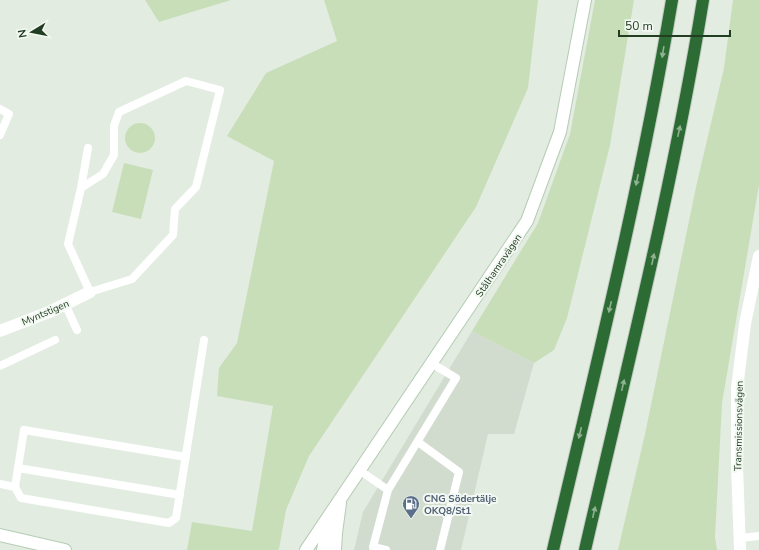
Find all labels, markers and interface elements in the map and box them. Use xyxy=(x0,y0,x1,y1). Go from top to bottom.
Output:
north arrow xyxy=(12,12,52,52)
scale bar xyxy=(619,12,730,38)
text: 50 m xyxy=(625,18,653,34)
text: N xyxy=(15,28,31,39)
one-way arrow xyxy=(660,46,666,58)
one-way arrow xyxy=(676,125,682,138)
one-way arrow xyxy=(634,174,640,186)
street label: Stålhamravägen xyxy=(472,231,525,300)
one-way arrow xyxy=(650,253,656,265)
street label: Myntstigen xyxy=(19,297,71,329)
one-way arrow xyxy=(606,301,612,313)
one-way arrow xyxy=(621,379,627,392)
street label: Transmissionsvägen xyxy=(731,381,747,471)
one-way arrow xyxy=(577,427,583,440)
place label: CNG Södertälje OKQ8/St1 xyxy=(424,492,497,518)
fuel station icon: CNG Södertälje OKQ8/St1 xyxy=(401,494,421,519)
one-way arrow xyxy=(591,506,597,518)

